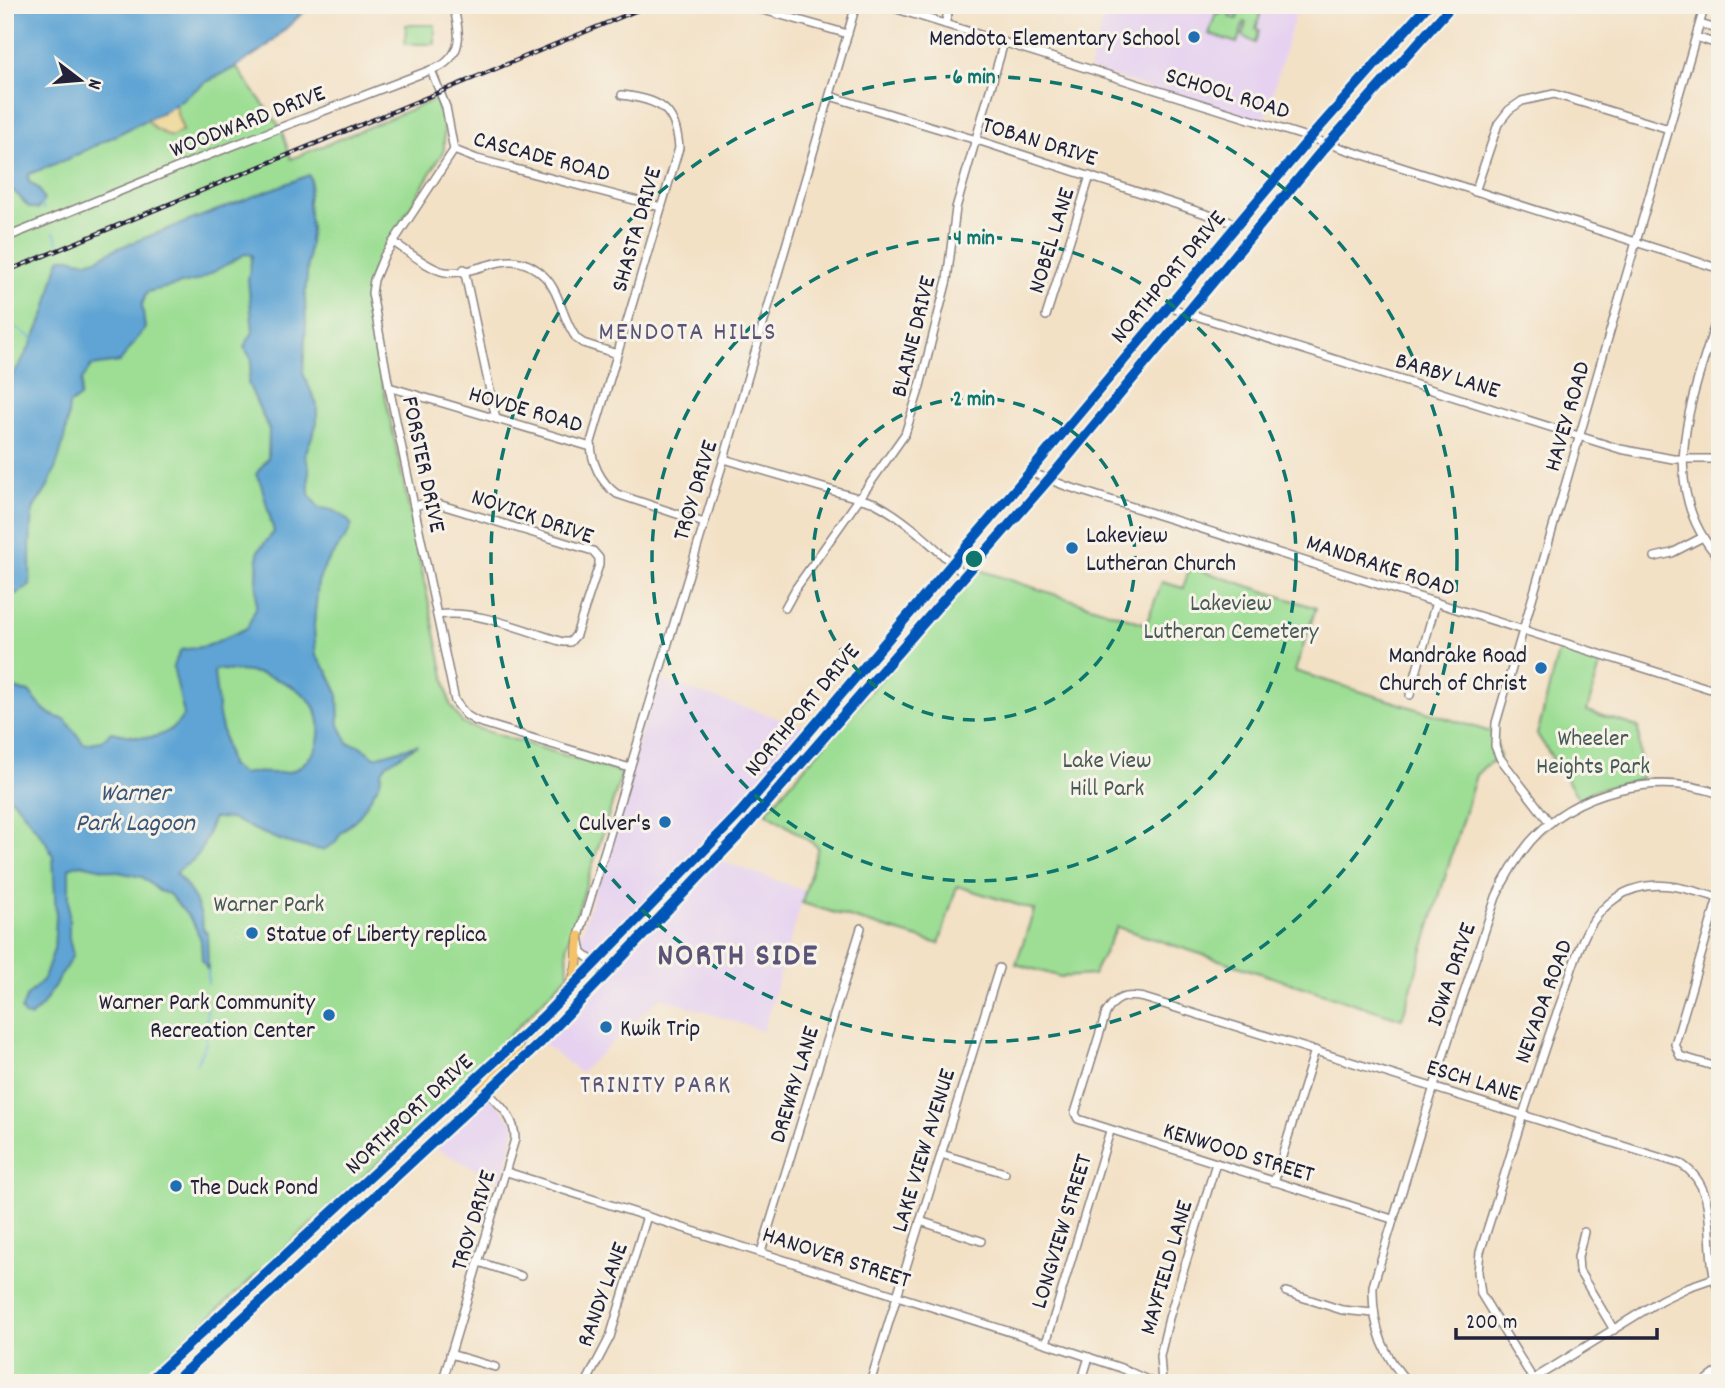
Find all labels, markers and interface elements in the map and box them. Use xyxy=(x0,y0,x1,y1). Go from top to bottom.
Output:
place label: Mendota Elementary School xyxy=(929,23,1180,57)
marker: Mendota Elementary School xyxy=(1186,29,1202,45)
north arrow xyxy=(46,46,116,116)
street label: SCHOOL ROAD xyxy=(1161,60,1294,130)
text: 6 min xyxy=(952,64,996,94)
text: N xyxy=(79,75,107,92)
street label: WOODWARD DRIVE xyxy=(165,77,331,168)
street label: TOBAN DRIVE xyxy=(977,109,1101,177)
street label: CASCADE ROAD xyxy=(469,123,613,192)
street label: SHASTA DRIVE xyxy=(604,163,672,296)
street label: NOBEL LANE xyxy=(1021,184,1085,298)
street label: NORTHPORT DRIVE xyxy=(1103,204,1235,352)
text: 4 min xyxy=(953,225,995,255)
street label: BLAINE DRIVE xyxy=(883,272,946,401)
district label: MENDOTA HILLS xyxy=(599,315,777,352)
street label: BARBY LANE xyxy=(1391,345,1504,409)
street label: HAVEY ROAD xyxy=(1537,358,1601,476)
street label: HOVDE ROAD xyxy=(464,378,586,443)
text: 2 min xyxy=(953,386,995,416)
street label: FORSTER DRIVE xyxy=(391,393,453,536)
street label: TROY DRIVE xyxy=(666,436,728,545)
street label: NOVICK DRIVE xyxy=(466,481,598,555)
place label: Lakeview Lutheran Church xyxy=(1086,520,1236,582)
street label: MANDRAKE ROAD xyxy=(1301,527,1459,607)
marker: Lakeview Lutheran Church xyxy=(1064,540,1080,556)
centre of rings xyxy=(962,547,986,571)
park label: Lakeview Lutheran Cemetery xyxy=(1144,588,1320,650)
street label: NORTHPORT DRIVE xyxy=(737,637,869,785)
place label: Mandrake Road Church of Christ xyxy=(1379,640,1527,702)
marker: Mandrake Road Church of Christ xyxy=(1533,660,1549,676)
park label: Wheeler Heights Park xyxy=(1536,723,1650,785)
park label: Lake View Hill Park xyxy=(1063,745,1151,807)
water label: Warner Park Lagoon xyxy=(75,776,196,843)
place label: Culver's xyxy=(579,808,651,842)
marker: Culver's xyxy=(657,814,673,830)
park label: Warner Park xyxy=(214,889,324,923)
place label: Statue of Liberty replica xyxy=(266,919,487,953)
street label: IOWA DRIVE xyxy=(1419,919,1486,1031)
marker: Statue of Liberty replica xyxy=(244,925,260,941)
district label: NORTH SIDE xyxy=(657,935,819,981)
street label: NEVADA ROAD xyxy=(1507,935,1583,1069)
place label: Warner Park Community Recreation Center xyxy=(99,987,316,1049)
marker: Warner Park Community Recreation Center xyxy=(321,1007,337,1023)
place label: Kwik Trip xyxy=(620,1013,700,1047)
marker: Kwik Trip xyxy=(598,1019,614,1035)
street label: DREWRY LANE xyxy=(762,1022,830,1147)
street label: NORTHPORT DRIVE xyxy=(338,1047,482,1184)
street label: ESCH LANE xyxy=(1422,1051,1524,1112)
street label: LAKE VIEW AVENUE xyxy=(884,1065,966,1237)
district label: TRINITY PARK xyxy=(580,1068,732,1105)
street label: KENWOOD STREET xyxy=(1158,1115,1318,1193)
street label: LONGVIEW STREET xyxy=(1023,1150,1103,1313)
street label: TROY DRIVE xyxy=(444,1166,506,1275)
place label: The Duck Pond xyxy=(190,1172,318,1206)
marker: The Duck Pond xyxy=(168,1178,184,1194)
street label: MAYFIELD LANE xyxy=(1132,1197,1203,1339)
street label: HANOVER STREET xyxy=(758,1219,915,1299)
street label: RANDY LANE xyxy=(569,1238,638,1352)
scale bar xyxy=(1456,1297,1657,1341)
text: 200 m xyxy=(1466,1309,1517,1339)

